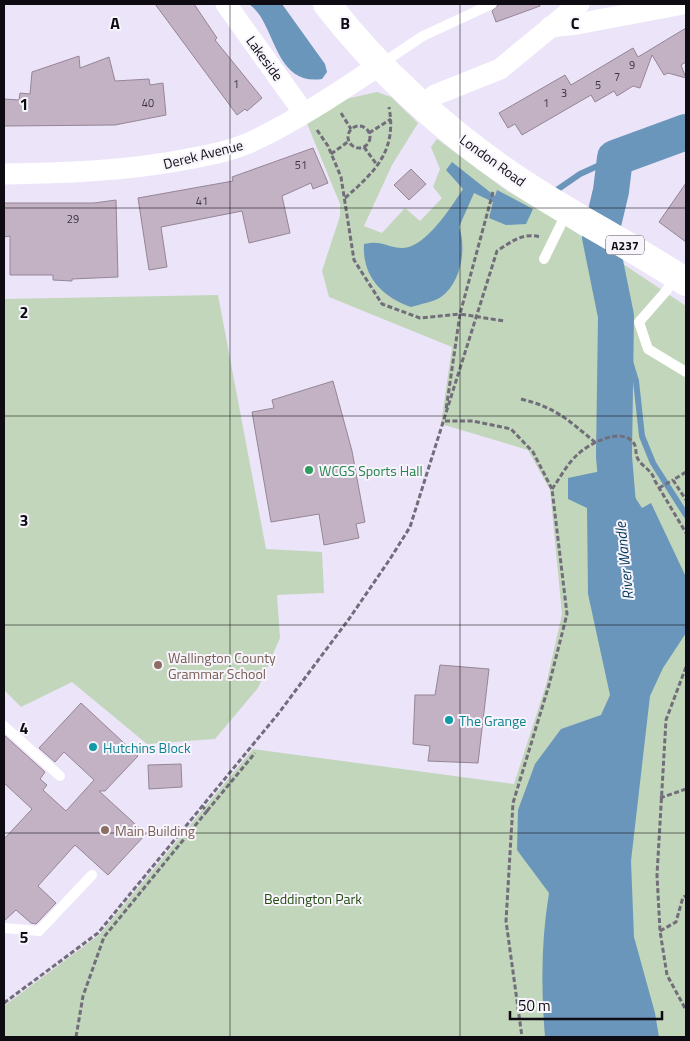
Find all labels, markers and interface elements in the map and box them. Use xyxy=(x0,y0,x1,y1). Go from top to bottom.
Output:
text: A xyxy=(110,11,120,35)
text: B xyxy=(340,11,350,35)
text: C xyxy=(571,11,580,35)
street label: Lakeside xyxy=(241,31,289,85)
house number: 9 xyxy=(629,57,635,73)
house number: 7 xyxy=(614,69,620,85)
house number: 1 xyxy=(233,76,239,92)
house number: 5 xyxy=(595,77,601,93)
house number: 3 xyxy=(561,85,567,101)
text: 1 xyxy=(20,92,28,116)
house number: 40 xyxy=(142,95,154,111)
house number: 1 xyxy=(543,95,549,111)
street label: London Road xyxy=(456,129,530,191)
street label: Derek Avenue xyxy=(161,134,245,174)
house number: 51 xyxy=(295,157,307,173)
house number: 41 xyxy=(196,193,208,209)
house number: 29 xyxy=(67,211,79,227)
road number: A237 xyxy=(606,236,644,254)
text: 2 xyxy=(20,300,28,324)
place label: WCGS Sports Hall xyxy=(319,460,423,481)
marker: WCGS Sports Hall xyxy=(303,464,315,476)
text: 3 xyxy=(20,508,28,532)
water label: River Wandle xyxy=(608,520,640,601)
place label: Wallington County Grammar School xyxy=(168,647,276,684)
marker: Wallington County Grammar School xyxy=(152,659,164,671)
place label: The Grange xyxy=(459,710,526,731)
marker: The Grange xyxy=(443,714,455,726)
text: 4 xyxy=(20,716,29,740)
place label: Hutchins Block xyxy=(103,737,191,758)
marker: Hutchins Block xyxy=(87,741,99,753)
place label: Main Building xyxy=(115,820,195,841)
marker: Main Building xyxy=(99,824,111,836)
park label: Beddington Park xyxy=(264,888,362,909)
text: 5 xyxy=(20,925,29,949)
scale bar xyxy=(510,988,662,1020)
text: 50 m xyxy=(518,994,551,1017)

